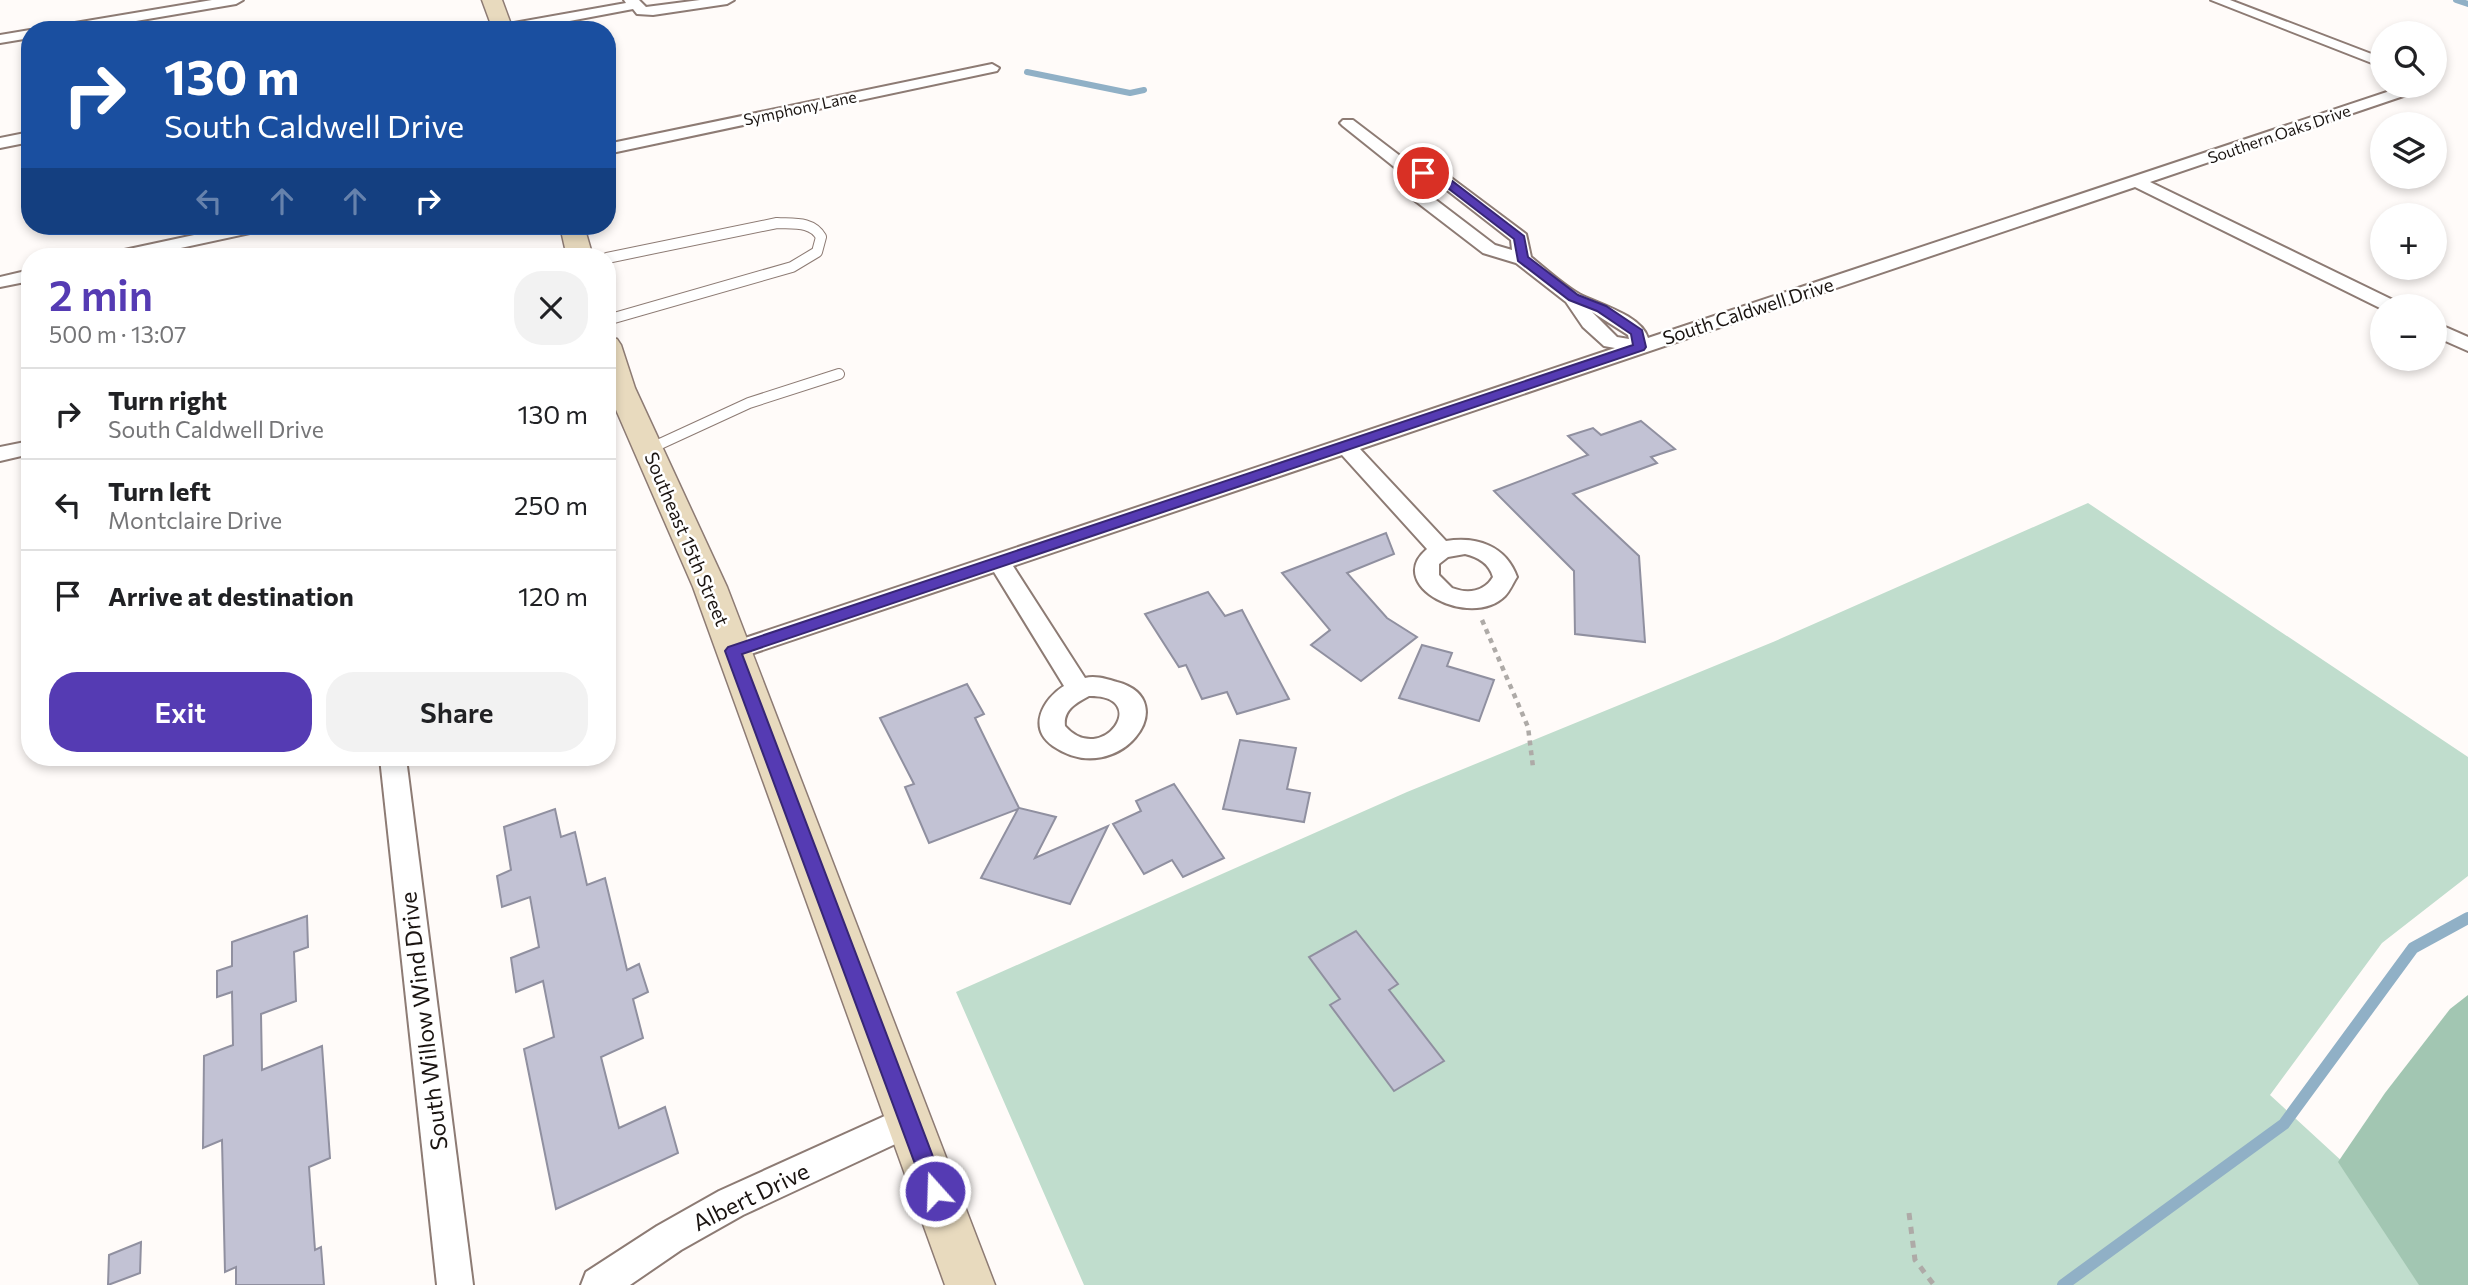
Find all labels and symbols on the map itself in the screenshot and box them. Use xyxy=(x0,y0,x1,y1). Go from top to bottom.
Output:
street label: Symphony Lane xyxy=(742,86,858,129)
street label: Southern Oaks Drive xyxy=(2205,100,2353,167)
pin xyxy=(1393,143,1453,203)
street label: South Caldwell Drive xyxy=(1660,272,1836,349)
street label: Southeast 15th Street xyxy=(640,448,735,629)
street label: South Willow Wind Drive xyxy=(393,890,453,1152)
position arrow xyxy=(898,1154,972,1228)
street label: Albert Drive xyxy=(688,1156,813,1236)

